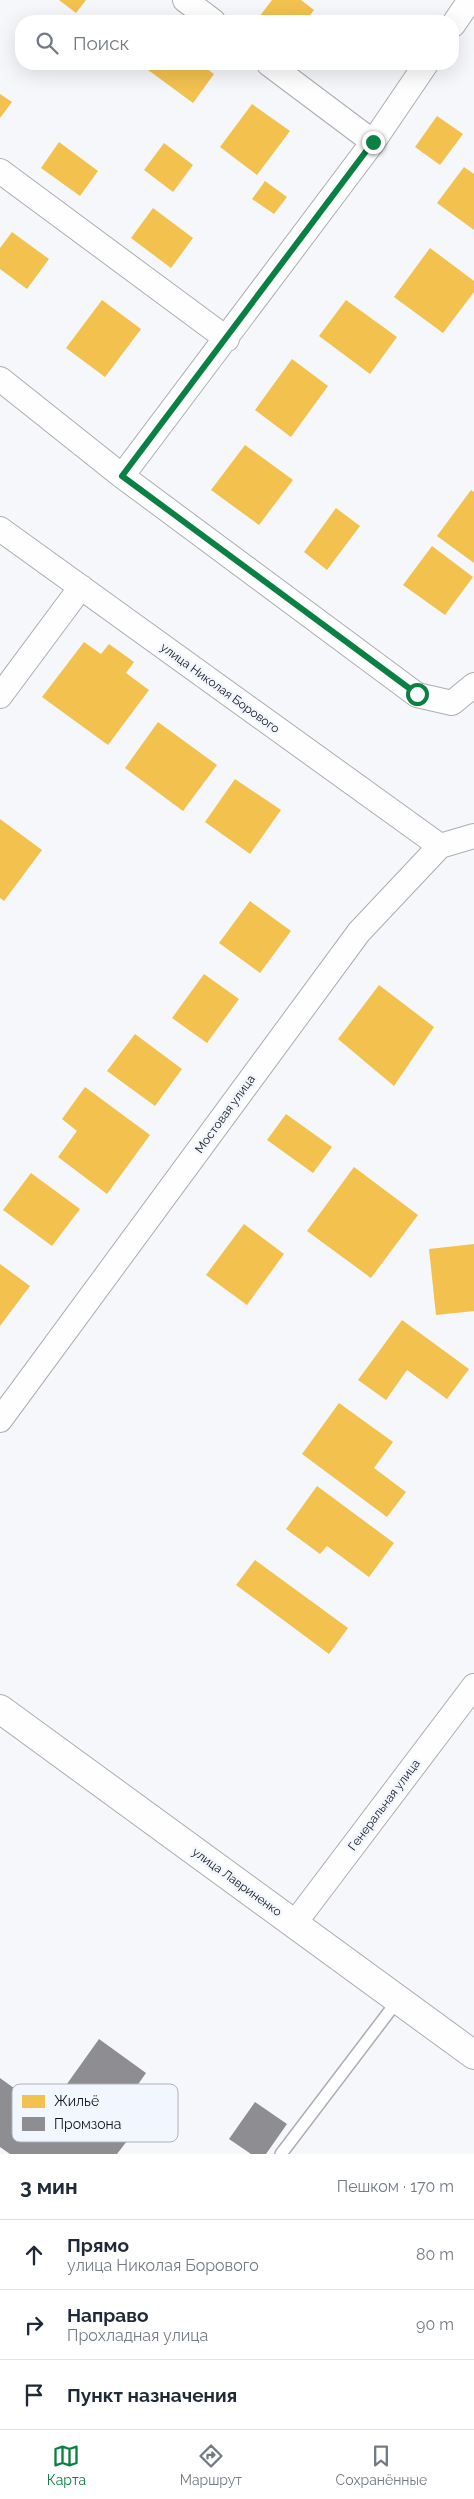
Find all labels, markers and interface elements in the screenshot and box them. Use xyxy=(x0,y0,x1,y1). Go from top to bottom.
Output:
search box xyxy=(15,15,459,70)
icon: search xyxy=(33,29,61,57)
text: Поиск xyxy=(73,32,129,54)
route end xyxy=(362,131,385,154)
street label: улица Николая Борового xyxy=(158,640,282,736)
route start xyxy=(406,683,429,706)
street label: Мостовая улица xyxy=(192,1072,258,1156)
street label: Генеральная улица xyxy=(345,1757,423,1853)
street label: улица Лавриненко xyxy=(189,1845,285,1919)
legend xyxy=(12,2084,178,2142)
text: Жильё xyxy=(54,2093,99,2109)
text: Промзона xyxy=(54,2116,121,2132)
text: 3 мин xyxy=(20,2174,78,2199)
text: Пешком · 170 m xyxy=(337,2177,454,2196)
text: Прямо xyxy=(67,2234,129,2256)
icon: ahead xyxy=(20,2241,48,2269)
text: 80 m xyxy=(416,2245,454,2264)
text: улица Николая Борового xyxy=(67,2256,259,2275)
text: Направо xyxy=(67,2304,148,2326)
icon: right xyxy=(20,2311,48,2339)
text: 90 m xyxy=(416,2315,454,2334)
text: Прохладная улица xyxy=(67,2326,208,2345)
icon: arrive xyxy=(20,2381,48,2409)
text: Пункт назначения xyxy=(67,2384,237,2406)
tab: Карта xyxy=(47,2442,86,2488)
tab: Маршрут xyxy=(180,2442,242,2488)
tab: Сохранённые xyxy=(336,2442,427,2488)

